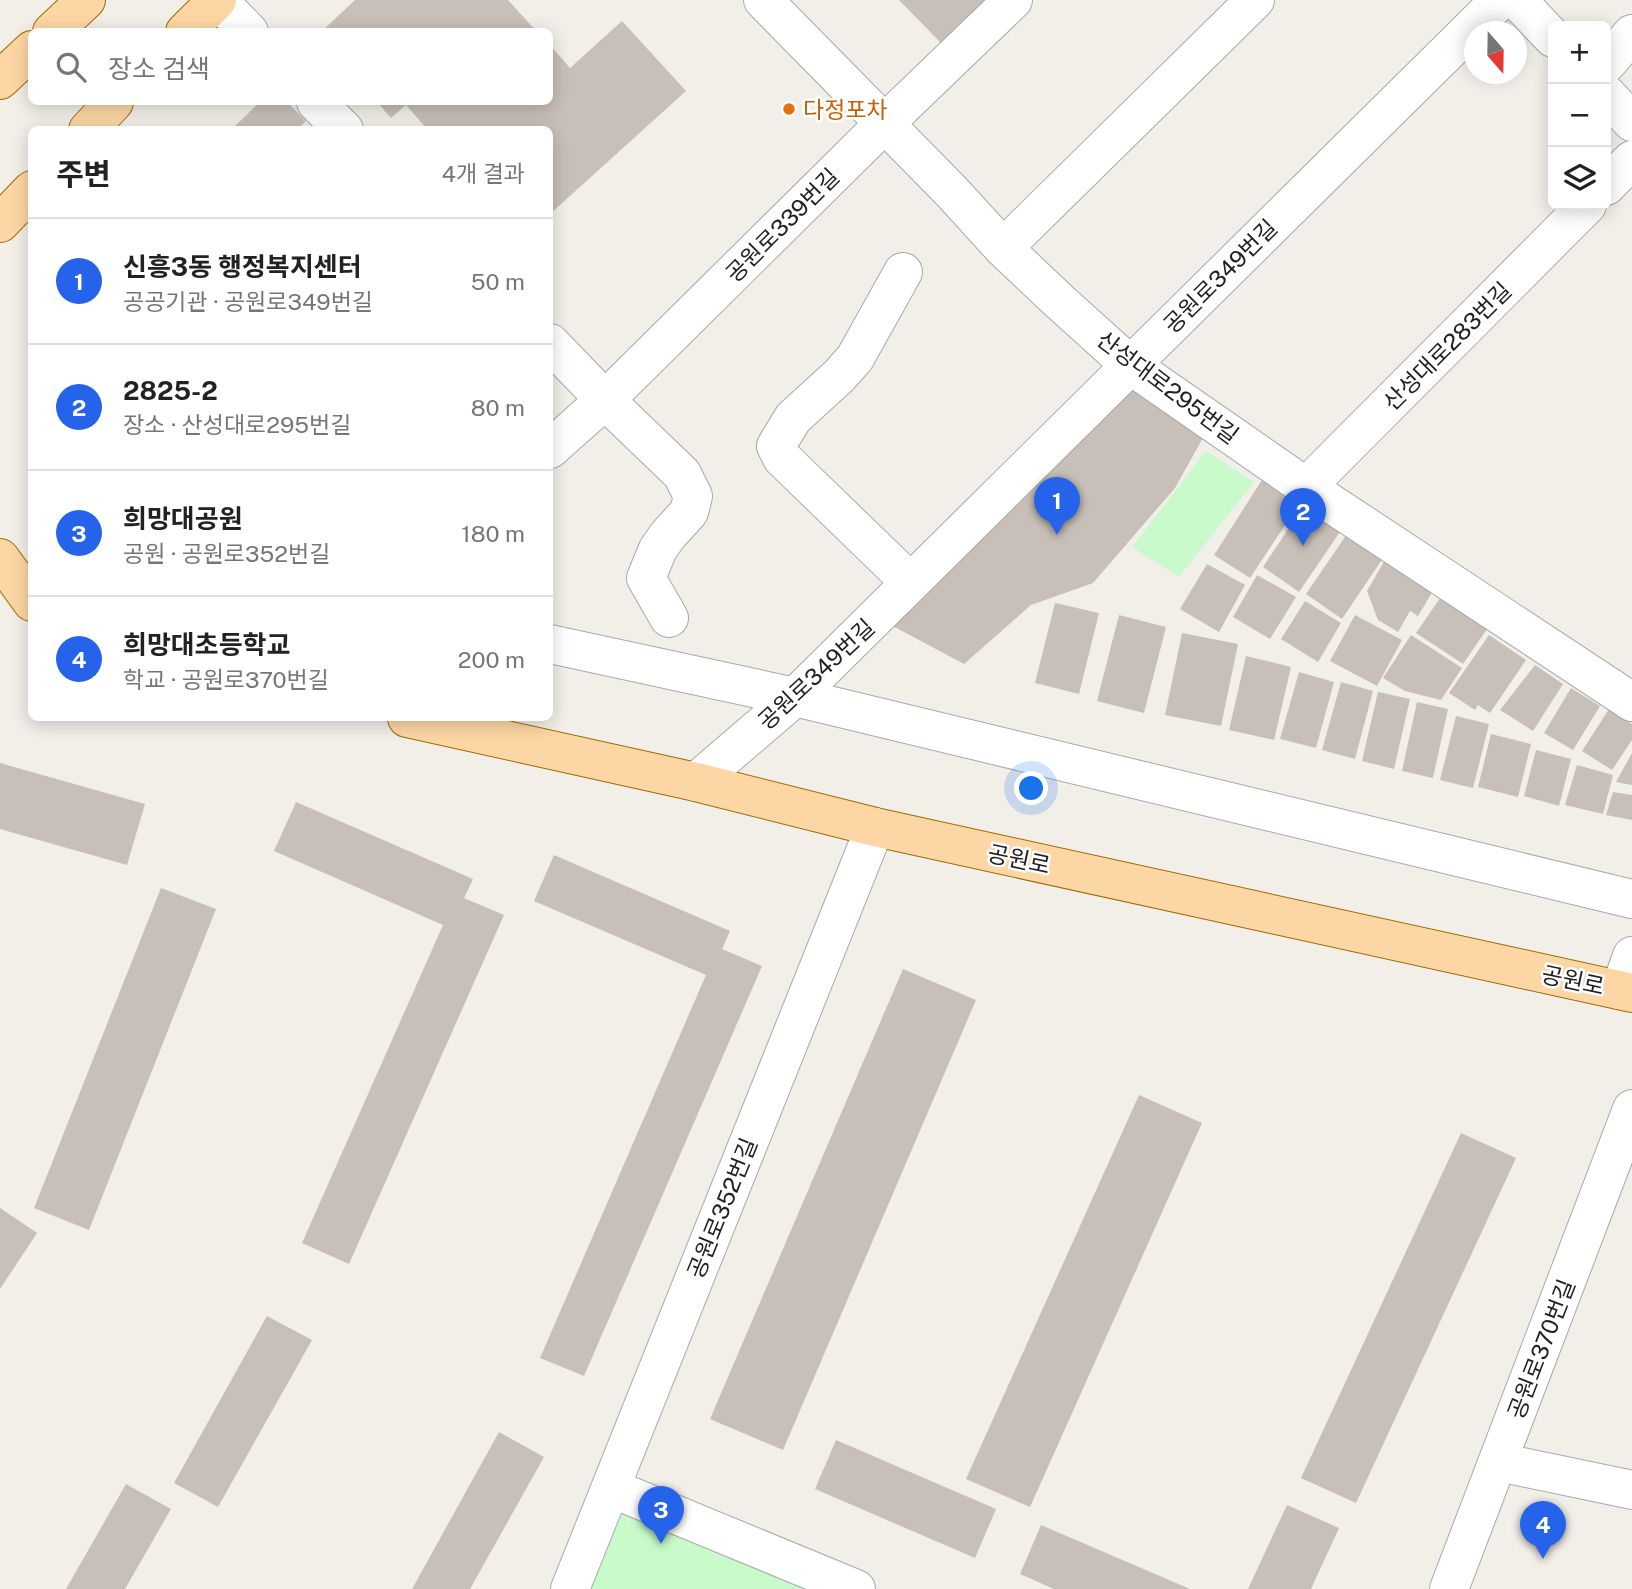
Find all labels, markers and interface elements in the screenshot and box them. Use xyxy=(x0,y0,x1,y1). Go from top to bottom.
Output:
north arrow xyxy=(1464,21,1527,84)
map controls xyxy=(1548,21,1611,210)
button: + xyxy=(1548,21,1611,84)
search box xyxy=(28,28,553,105)
icon: search xyxy=(52,48,90,86)
text: 장소 검색 xyxy=(108,53,210,84)
button: − xyxy=(1548,84,1611,147)
place label: 다정포차 xyxy=(803,96,888,123)
marker: 다정포차 xyxy=(781,101,797,117)
button: layers xyxy=(1548,147,1611,210)
text: 주변 xyxy=(56,156,111,192)
text: 4개 결과 xyxy=(441,160,525,187)
street label: 공원로339번길 xyxy=(720,163,844,287)
street label: 공원로349번길 xyxy=(1158,214,1282,338)
text: 신흥3동 행정복지센터 xyxy=(123,251,361,282)
text: 1 xyxy=(74,268,84,295)
text: 50 m xyxy=(471,268,525,295)
street label: 산성대로283번길 xyxy=(1377,276,1517,416)
text: 공공기관 · 공원로349번길 xyxy=(123,288,373,315)
street label: 산성대로295번길 xyxy=(1092,325,1244,449)
text: 2825-2 xyxy=(123,375,218,406)
text: 2 xyxy=(72,394,86,421)
text: 80 m xyxy=(471,394,525,421)
text: 장소 · 산성대로295번길 xyxy=(123,411,351,438)
pin: 1 xyxy=(1034,477,1080,535)
pin: 2 xyxy=(1280,488,1326,546)
text: 희망대공원 xyxy=(123,503,243,534)
text: 3 xyxy=(71,520,87,547)
text: 180 m xyxy=(461,520,525,547)
text: 공원 · 공원로352번길 xyxy=(123,540,330,567)
street label: 공원로349번길 xyxy=(752,613,880,735)
text: 희망대초등학교 xyxy=(123,629,290,660)
text: 4 xyxy=(71,646,87,673)
text: 200 m xyxy=(458,646,525,673)
text: 학교 · 공원로370번길 xyxy=(123,666,329,693)
your location xyxy=(1014,771,1048,805)
street label: 공원로 xyxy=(985,839,1053,879)
street label: 공원로 xyxy=(1539,960,1607,1000)
street label: 공원로352번길 xyxy=(682,1134,762,1282)
street label: 공원로370번길 xyxy=(1502,1275,1580,1423)
pin: 3 xyxy=(638,1486,684,1544)
pin: 4 xyxy=(1520,1501,1566,1559)

